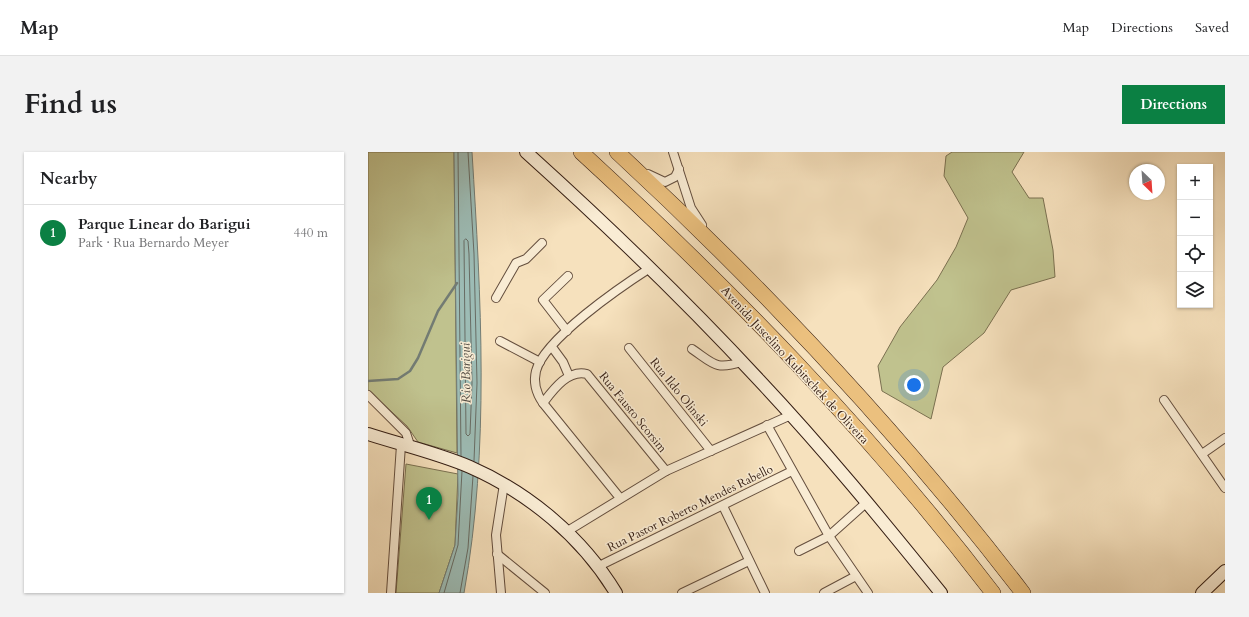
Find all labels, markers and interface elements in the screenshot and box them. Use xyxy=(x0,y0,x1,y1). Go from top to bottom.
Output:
text: Map xyxy=(20,15,59,41)
text: Map xyxy=(1063,18,1089,37)
text: Directions xyxy=(1111,18,1173,37)
text: Saved xyxy=(1195,18,1229,37)
text: Find us xyxy=(24,85,117,123)
button: Directions xyxy=(1122,85,1225,124)
north arrow xyxy=(1129,164,1165,200)
map controls xyxy=(1177,164,1213,308)
button: + xyxy=(1177,164,1213,200)
text: Nearby xyxy=(40,167,97,190)
button: − xyxy=(1177,200,1213,236)
text: Parque Linear do Barigui xyxy=(78,214,250,234)
text: 1 xyxy=(50,224,56,242)
text: 440 m xyxy=(294,224,328,242)
text: Park · Rua Bernardo Meyer xyxy=(78,234,229,252)
button: locate xyxy=(1177,236,1213,272)
button: layers xyxy=(1177,272,1213,308)
street label: Avenida Juscelino Kubitschek de Oliveira xyxy=(717,283,873,448)
water label: Rio Barigui xyxy=(456,342,476,403)
street label: Rua Ildo Olinski xyxy=(646,354,712,430)
street label: Rua Fausto Scorsim xyxy=(596,368,671,456)
your location xyxy=(904,375,924,395)
street label: Rua Pastor Roberto Mendes Rabello xyxy=(604,461,776,555)
pin: 1 xyxy=(416,487,442,520)

